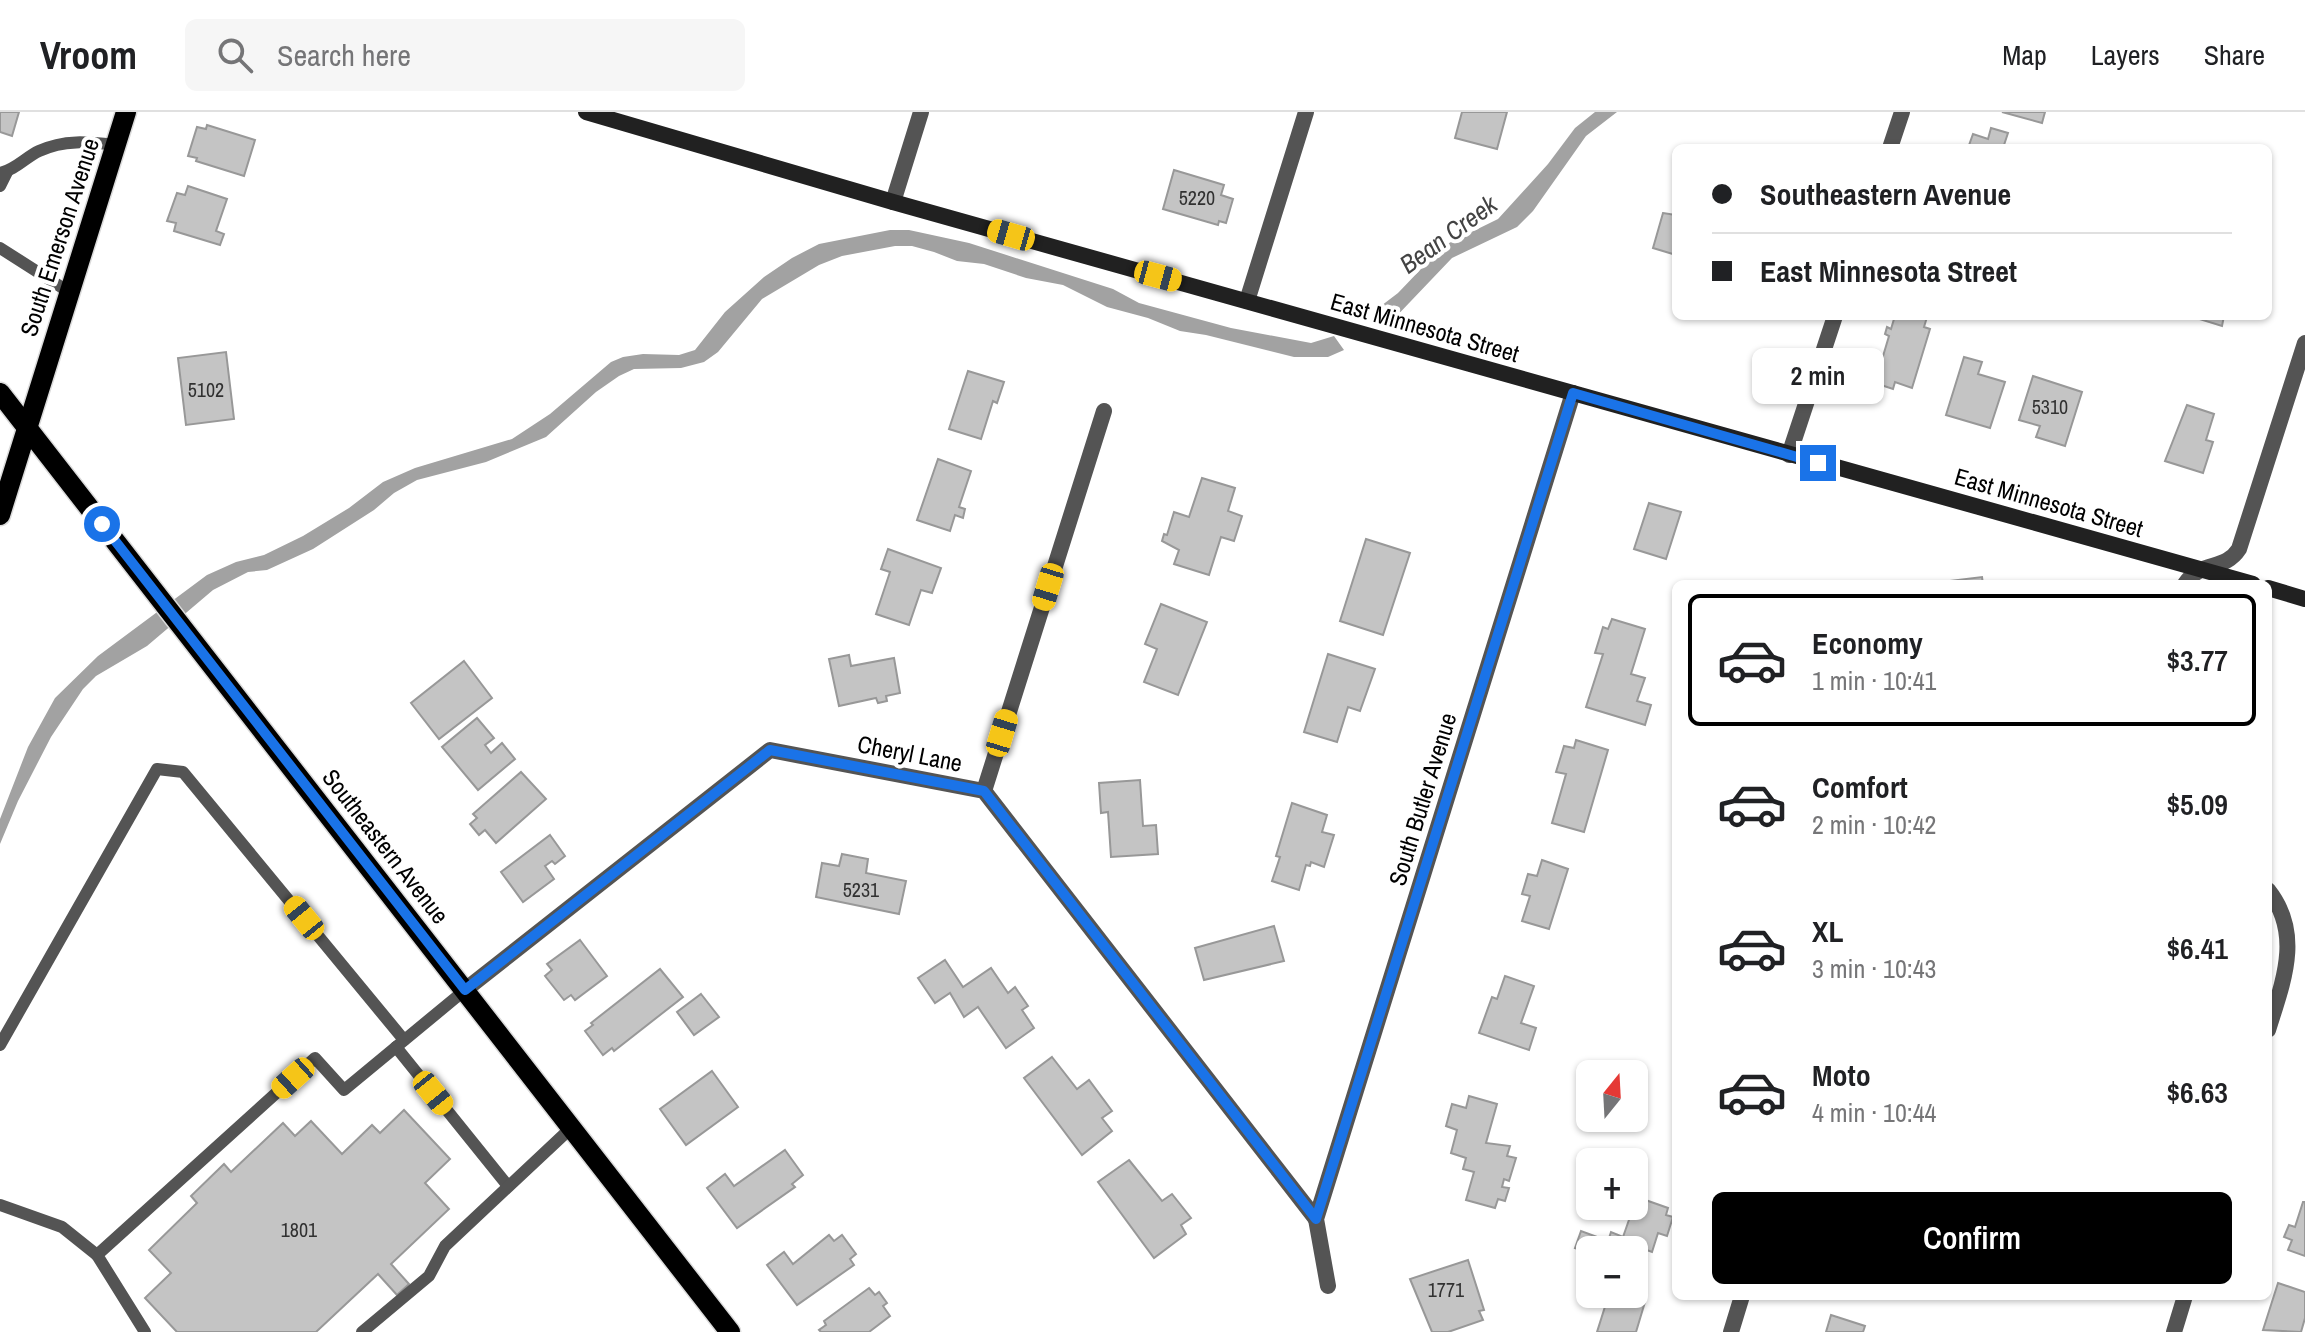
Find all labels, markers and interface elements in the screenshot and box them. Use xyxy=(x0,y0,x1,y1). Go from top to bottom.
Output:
search box xyxy=(185,19,745,91)
text: Vroom xyxy=(40,30,137,81)
icon: search xyxy=(213,33,257,77)
text: Search here xyxy=(277,35,411,75)
text: Map xyxy=(2002,36,2047,74)
text: Layers xyxy=(2091,36,2160,74)
text: Share xyxy=(2204,36,2265,74)
street label: South Emerson Avenue xyxy=(12,134,106,340)
text: Southeastern Avenue xyxy=(1760,174,2011,214)
house number: 5220 xyxy=(1179,184,1215,211)
water label: Bean Creek xyxy=(1392,186,1505,281)
car xyxy=(985,217,1037,253)
text: East Minnesota Street xyxy=(1760,251,2017,291)
car xyxy=(1132,258,1184,294)
street label: East Minnesota Street xyxy=(1327,285,1524,369)
callout: 2 min xyxy=(1752,347,1884,403)
text: 2 min xyxy=(1791,358,1845,393)
house number: 5102 xyxy=(188,376,224,403)
house number: 5310 xyxy=(2032,393,2068,420)
route end xyxy=(1800,445,1836,481)
street label: East Minnesota Street xyxy=(1951,460,2148,544)
route start xyxy=(84,506,120,542)
car xyxy=(1030,561,1066,613)
text: Economy xyxy=(1812,623,1923,663)
icon: car xyxy=(1716,624,1788,696)
text: $3.77 xyxy=(2166,640,2228,680)
text: 1 min · 10:41 xyxy=(1812,663,1936,698)
car xyxy=(984,707,1020,759)
street label: South Butler Avenue xyxy=(1381,709,1463,889)
street label: Cheryl Lane xyxy=(855,727,965,779)
street label: Southeastern Avenue xyxy=(316,762,456,930)
text: Comfort xyxy=(1812,767,1908,807)
icon: car xyxy=(1716,768,1788,840)
text: $5.09 xyxy=(2166,784,2228,824)
text: 2 min · 10:42 xyxy=(1812,807,1936,842)
house number: 5231 xyxy=(843,876,879,903)
car xyxy=(280,892,328,944)
text: XL xyxy=(1812,911,1843,951)
icon: car xyxy=(1716,912,1788,984)
text: $6.41 xyxy=(2166,928,2228,968)
text: 3 min · 10:43 xyxy=(1812,951,1936,986)
car xyxy=(267,1053,319,1103)
text: Moto xyxy=(1812,1055,1871,1095)
icon: car xyxy=(1716,1056,1788,1128)
north arrow xyxy=(1576,1060,1648,1132)
map controls xyxy=(1576,1060,1648,1308)
car xyxy=(409,1067,457,1119)
text: $6.63 xyxy=(2166,1072,2228,1112)
text: 4 min · 10:44 xyxy=(1812,1095,1936,1130)
button: + xyxy=(1576,1148,1648,1220)
button: Confirm xyxy=(1712,1192,2232,1284)
house number: 1801 xyxy=(281,1216,317,1243)
button: − xyxy=(1576,1236,1648,1308)
house number: 1771 xyxy=(1428,1276,1464,1303)

